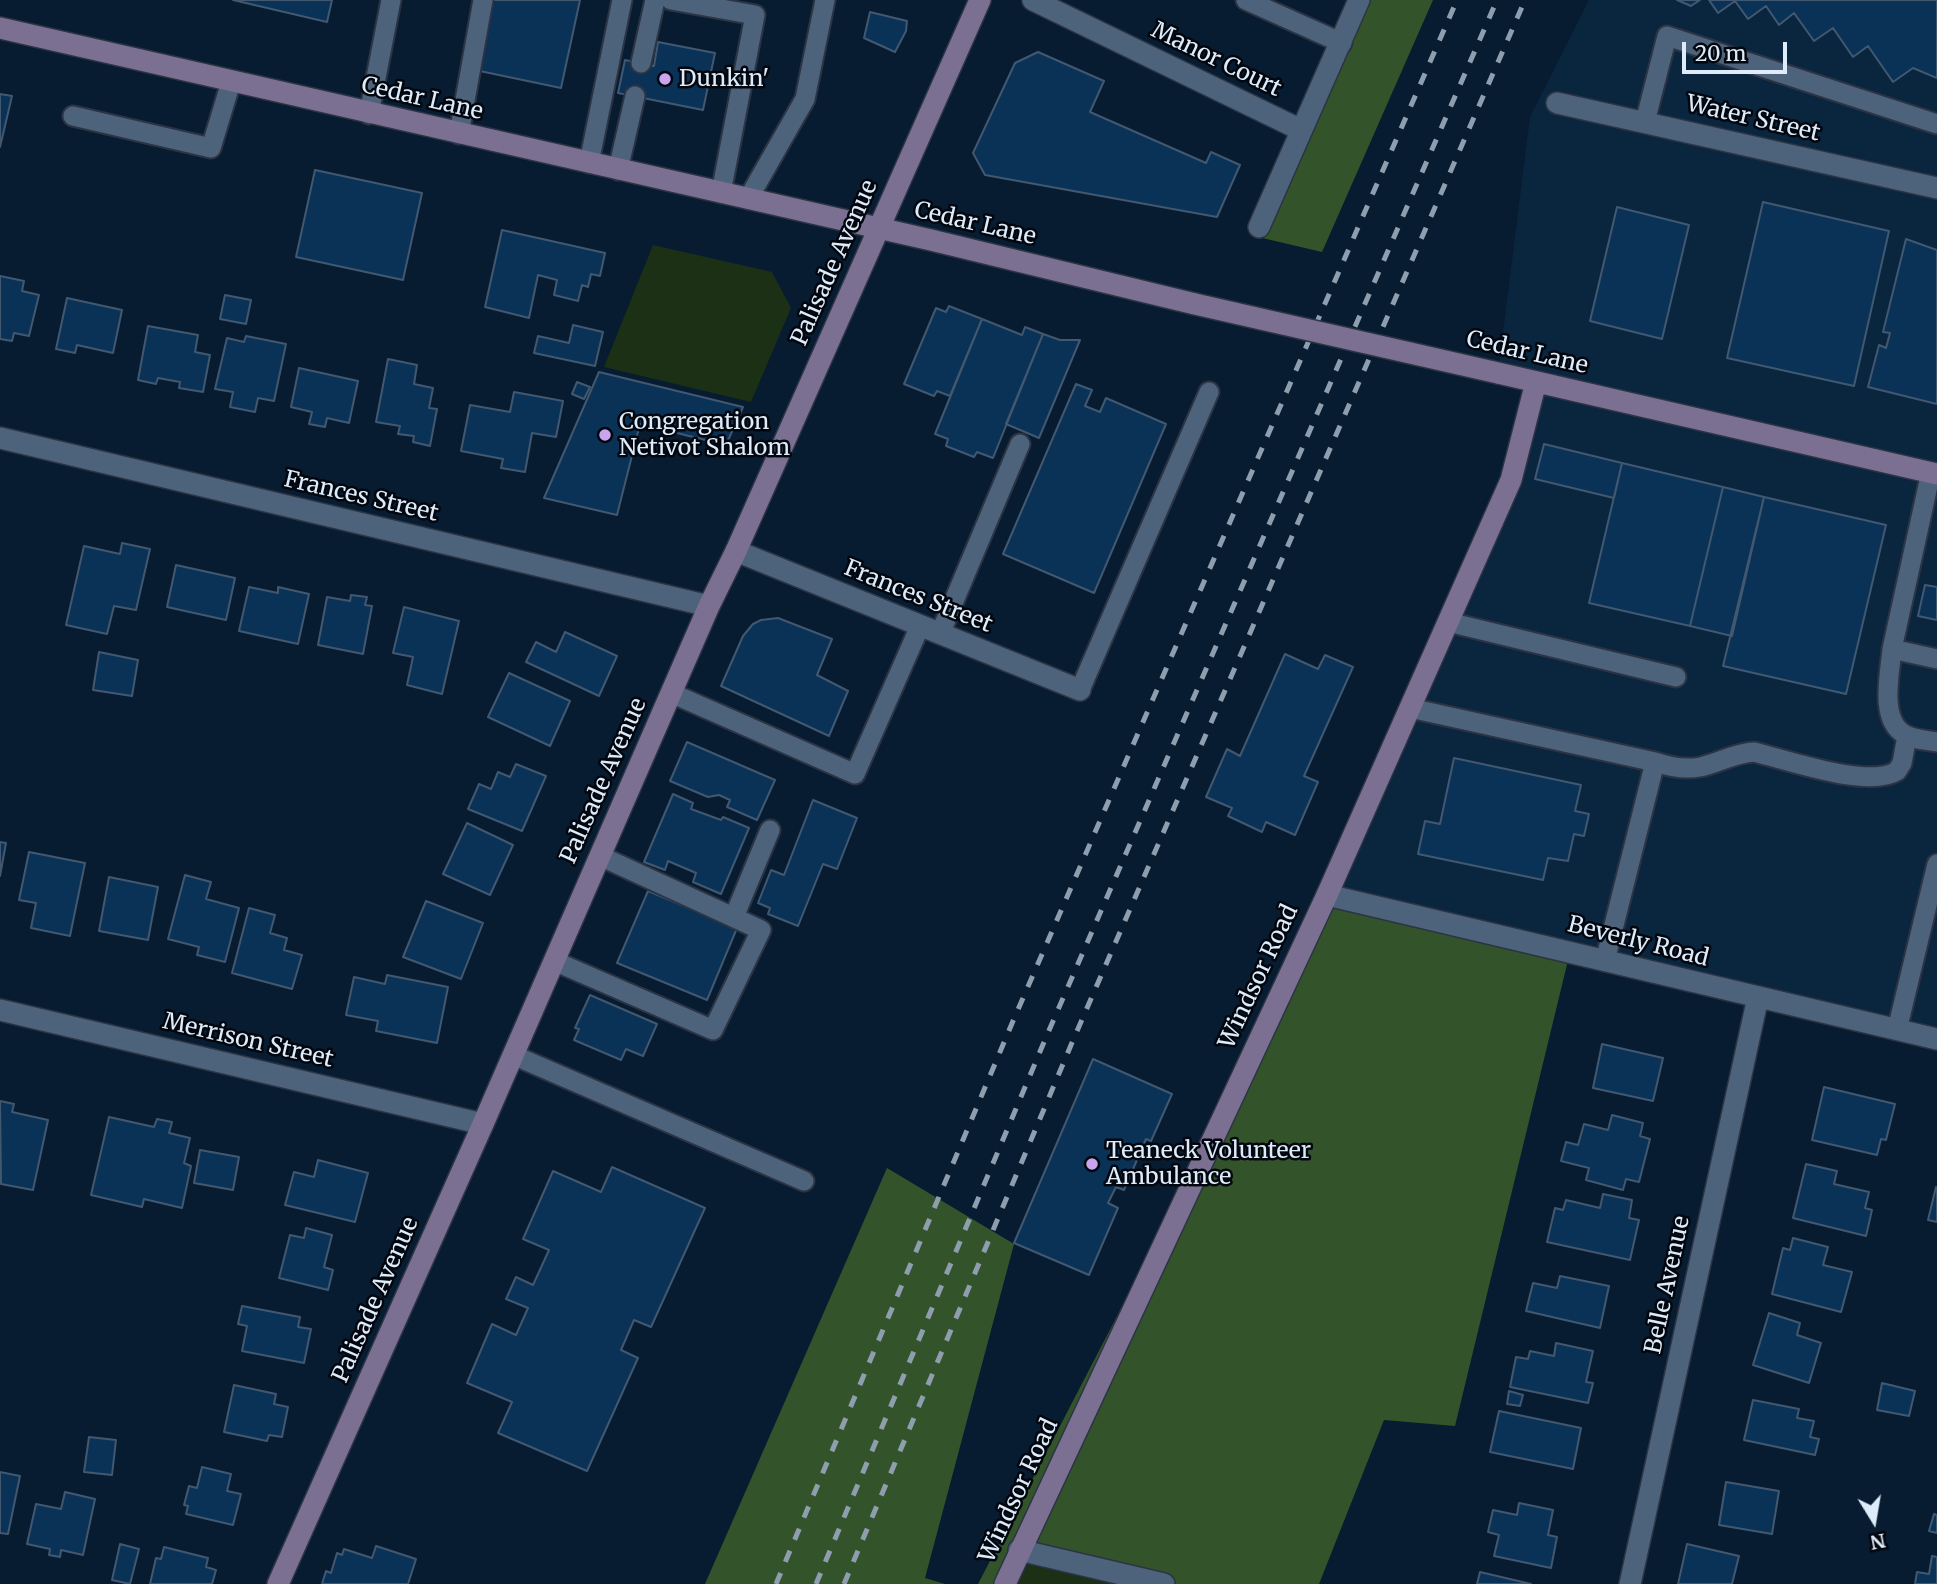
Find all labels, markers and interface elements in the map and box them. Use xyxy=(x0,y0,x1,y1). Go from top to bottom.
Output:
street label: Manor Court xyxy=(1147,17,1285,103)
scale bar xyxy=(1685,28,1790,72)
text: 20 m xyxy=(1695,40,1746,67)
place label: Dunkin' xyxy=(679,65,769,93)
marker: Dunkin' xyxy=(657,71,673,87)
street label: Cedar Lane xyxy=(359,72,485,126)
street label: Water Street xyxy=(1684,90,1822,148)
street label: Palisade Avenue xyxy=(786,176,884,350)
street label: Cedar Lane xyxy=(912,197,1038,251)
street label: Cedar Lane xyxy=(1464,326,1590,380)
place label: Congregation Netivot Shalom xyxy=(619,408,790,462)
marker: Congregation Netivot Shalom xyxy=(597,427,613,443)
street label: Frances Street xyxy=(281,466,441,528)
street label: Frances Street xyxy=(840,555,996,639)
street label: Palisade Avenue xyxy=(555,694,653,868)
street label: Windsor Road xyxy=(1214,901,1304,1053)
street label: Beverly Road xyxy=(1565,911,1711,973)
street label: Merrison Street xyxy=(160,1008,336,1074)
place label: Teaneck Volunteer Ambulance xyxy=(1106,1137,1311,1191)
marker: Teaneck Volunteer Ambulance xyxy=(1084,1156,1100,1172)
street label: Palisade Avenue xyxy=(327,1213,425,1387)
street label: Belle Avenue xyxy=(1640,1213,1696,1357)
street label: Windsor Road xyxy=(974,1415,1064,1567)
north arrow xyxy=(1839,1486,1909,1556)
text: N xyxy=(1868,1528,1888,1555)

